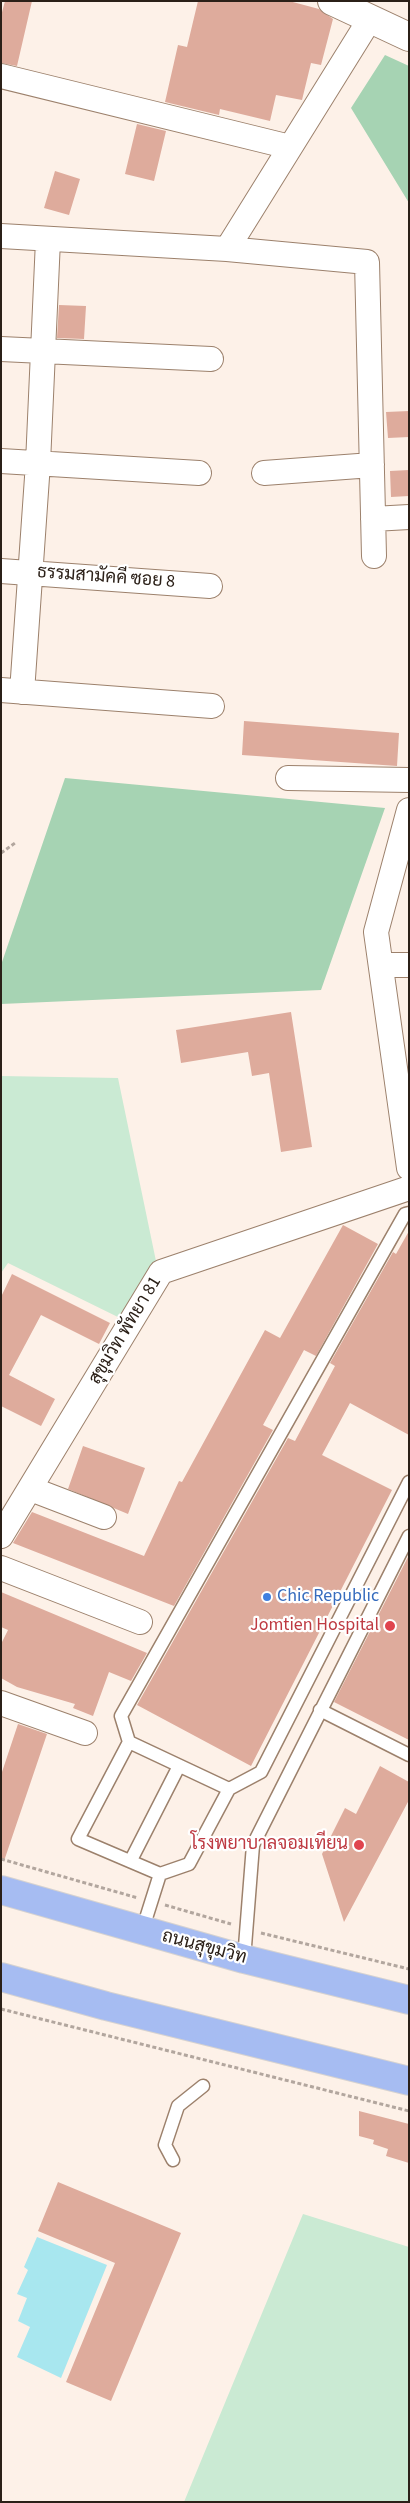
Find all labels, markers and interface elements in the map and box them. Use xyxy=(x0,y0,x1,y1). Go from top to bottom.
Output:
street label: ธรรมสามัคคี ซอย 8 xyxy=(36,562,176,594)
street label: สุขุมวิท พัทยา 81 xyxy=(85,1273,167,1389)
place label: Chic Republic xyxy=(277,1586,379,1608)
marker: Chic Republic xyxy=(261,1591,273,1603)
place label: Jomtien Hospital xyxy=(250,1615,379,1637)
marker: Jomtien Hospital xyxy=(383,1619,397,1633)
place label: โรงพยาบาลจอมเทียน xyxy=(191,1834,348,1856)
marker: โรงพยาบาลจอมเทียน xyxy=(352,1838,366,1852)
street label: ถนนสุขุมวิท xyxy=(159,1926,249,1970)

